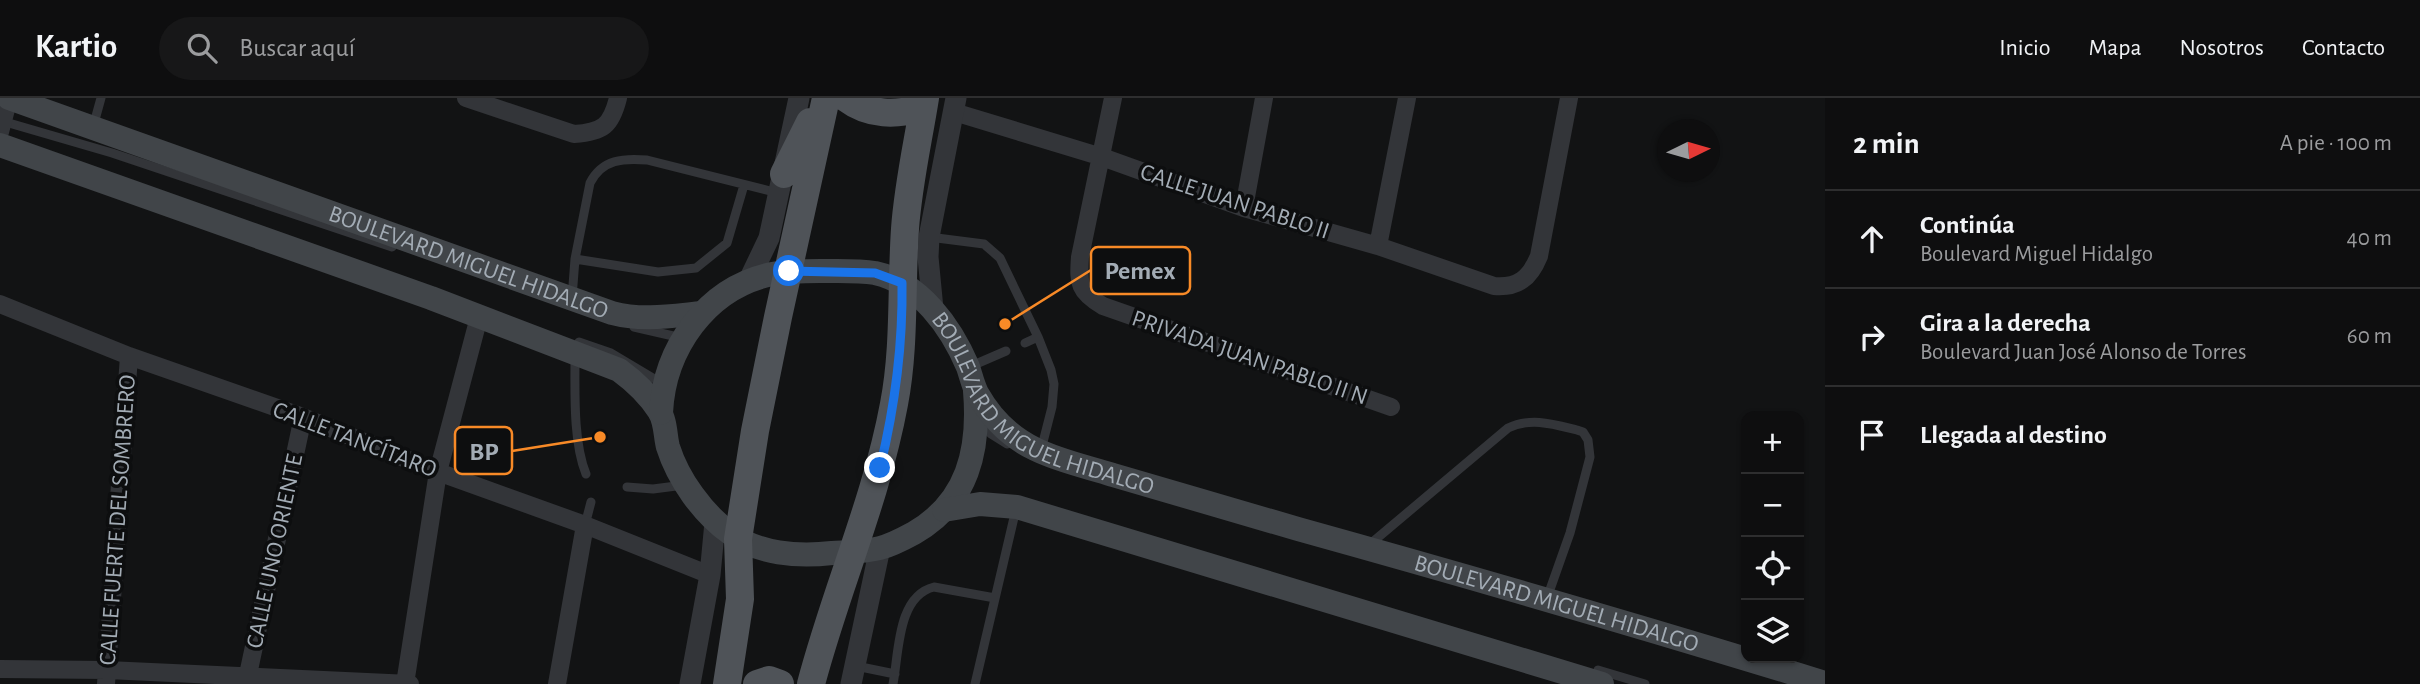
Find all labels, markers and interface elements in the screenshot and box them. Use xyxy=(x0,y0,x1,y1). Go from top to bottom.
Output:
search box xyxy=(159,17,649,80)
icon: search xyxy=(183,29,221,67)
text: Kartio xyxy=(35,31,117,64)
text: Buscar aquí xyxy=(239,35,355,61)
text: Inicio xyxy=(1999,36,2050,60)
text: Mapa xyxy=(2088,36,2142,60)
text: Nosotros xyxy=(2180,36,2264,60)
text: Contacto xyxy=(2302,36,2385,60)
north arrow xyxy=(1657,119,1720,182)
text: 2 min xyxy=(1853,129,1920,159)
text: A pie · 100 m xyxy=(2280,132,2392,155)
street label: CALLE JUAN PABLO II xyxy=(1137,160,1332,244)
street label: BOULEVARD MIGUEL HIDALGO xyxy=(325,202,611,324)
text: Continúa xyxy=(1920,212,2015,238)
icon: ahead xyxy=(1853,220,1891,258)
text: 40 m xyxy=(2347,227,2392,250)
text: Boulevard Miguel Hidalgo xyxy=(1920,243,2153,266)
callout: Pemex xyxy=(1091,247,1190,294)
route start xyxy=(773,255,804,286)
text: Pemex xyxy=(1104,258,1176,284)
street label: PRIVADA JUAN PABLO II N xyxy=(1129,306,1371,410)
street label: BOULEVARD MIGUEL HIDALGO xyxy=(927,308,1157,499)
text: Gira a la derecha xyxy=(1920,310,2091,336)
icon: right xyxy=(1853,318,1891,356)
text: 60 m xyxy=(2347,325,2392,348)
text: Boulevard Juan José Alonso de Torres xyxy=(1920,341,2246,364)
street label: CALLE FUERTE DEL SOMBRERO xyxy=(96,374,140,666)
street label: CALLE TANCÍTARO xyxy=(269,396,441,482)
map controls xyxy=(1741,411,1804,663)
button: + xyxy=(1741,411,1804,474)
icon: arrive xyxy=(1853,416,1891,454)
text: Llegada al destino xyxy=(1920,422,2107,448)
callout: BP xyxy=(455,427,512,474)
text: BP xyxy=(469,439,499,465)
street label: CALLE UNO ORIENTE xyxy=(243,451,307,651)
route end xyxy=(864,452,895,483)
button: − xyxy=(1741,474,1804,537)
button: locate xyxy=(1741,537,1804,600)
street label: BOULEVARD MIGUEL HIDALGO xyxy=(1411,551,1701,657)
button: layers xyxy=(1741,600,1804,663)

